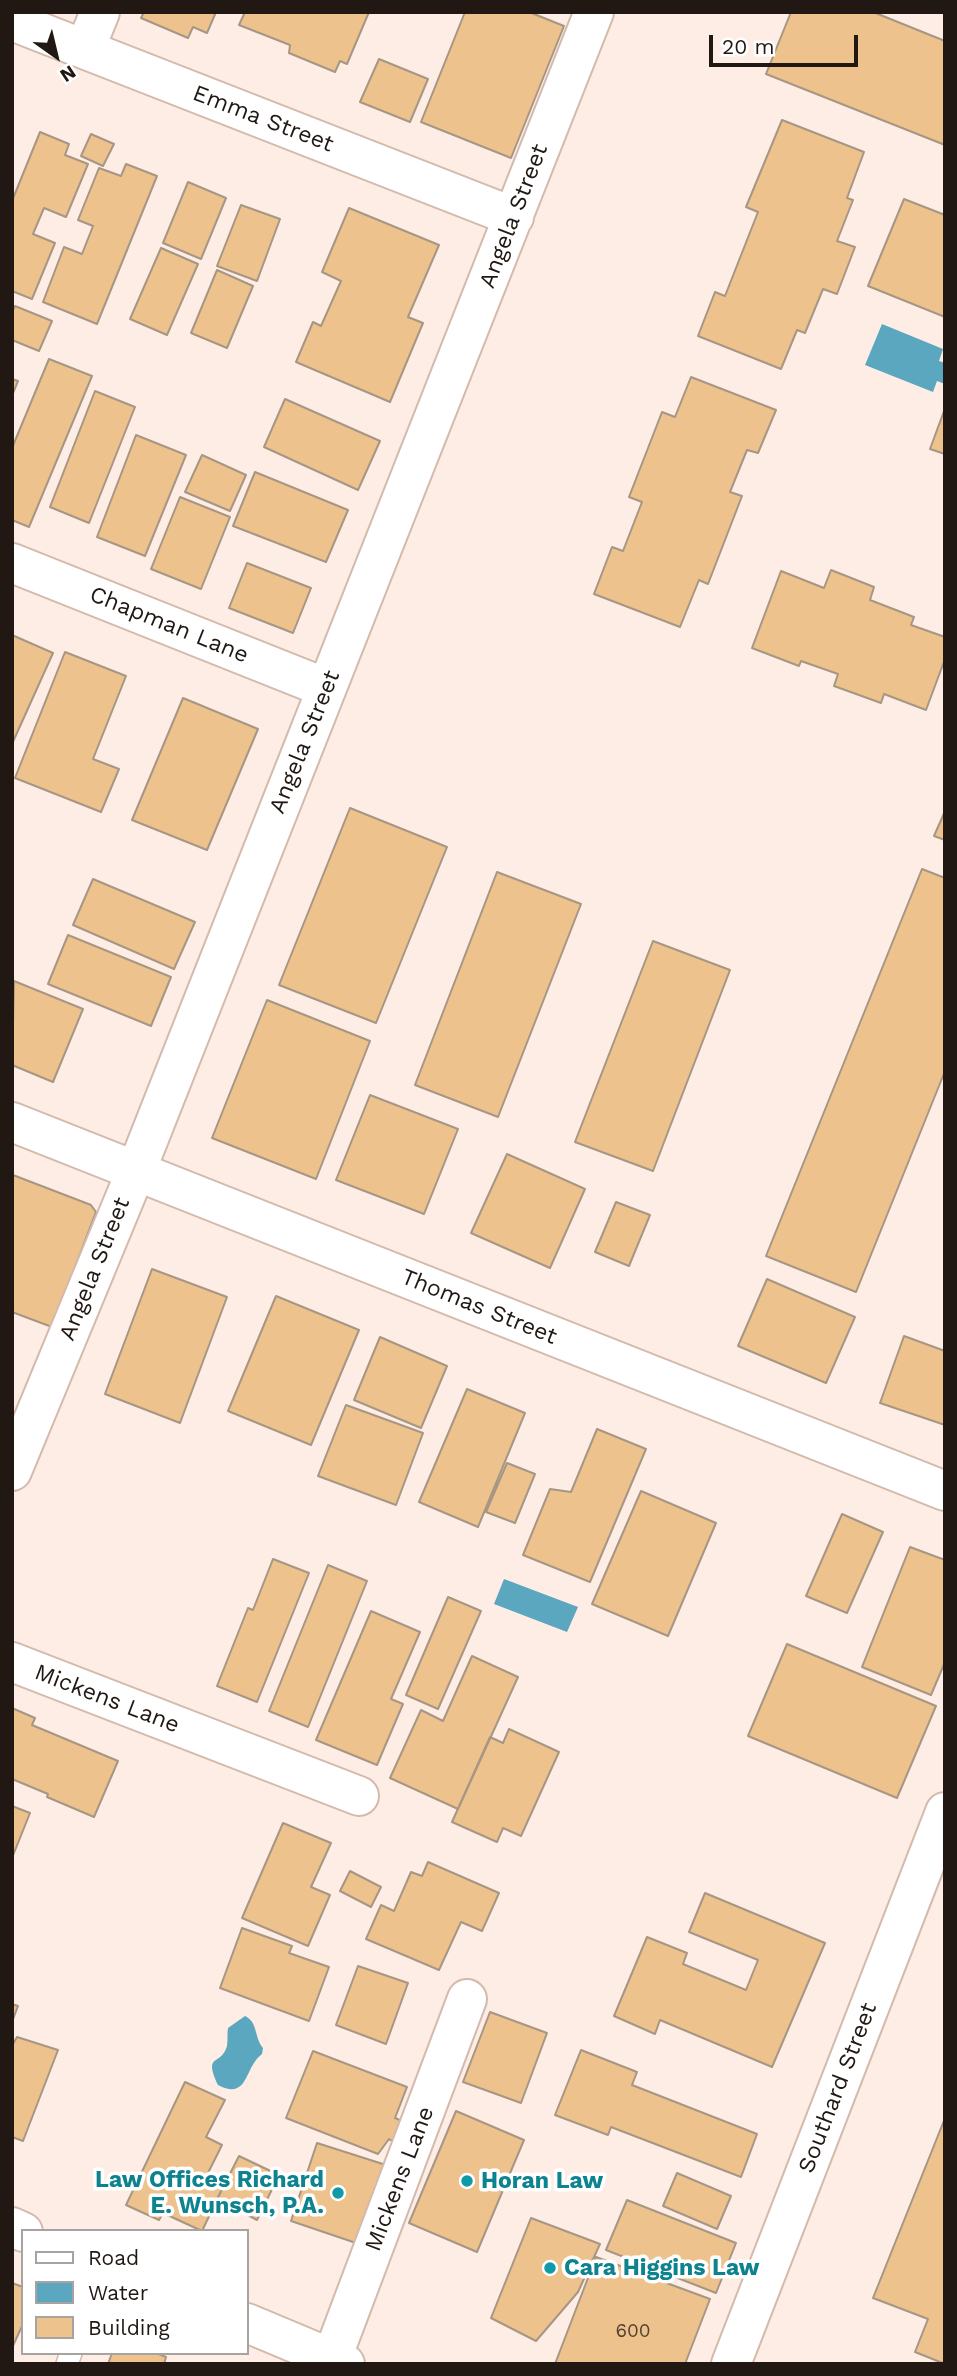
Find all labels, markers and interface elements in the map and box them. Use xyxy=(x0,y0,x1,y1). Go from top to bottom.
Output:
north arrow xyxy=(21,21,91,91)
scale bar xyxy=(712,21,861,65)
text: 20 m xyxy=(722,34,774,59)
text: N xyxy=(56,60,80,87)
street label: Emma Street xyxy=(189,79,337,159)
street label: Angela Street xyxy=(474,140,554,292)
street label: Chapman Lane xyxy=(86,581,252,669)
street label: Angela Street xyxy=(264,666,346,818)
street label: Angela Street xyxy=(54,1193,136,1345)
street label: Thomas Street xyxy=(397,1263,561,1351)
street label: Mickens Lane xyxy=(31,1659,183,1739)
street label: Southard Street xyxy=(793,1999,883,2177)
street label: Mickens Lane xyxy=(360,2103,440,2255)
place label: Law Offices Richard E. Wunsch, P.A. xyxy=(95,2166,324,2220)
place label: Horan Law xyxy=(481,2167,603,2195)
marker: Horan Law xyxy=(459,2173,475,2189)
marker: Law Offices Richard E. Wunsch, P.A. xyxy=(330,2185,346,2201)
legend xyxy=(21,2229,248,2355)
text: Road xyxy=(88,2245,139,2270)
place label: Cara Higgins Law xyxy=(564,2254,759,2282)
marker: Cara Higgins Law xyxy=(542,2260,558,2276)
text: Water xyxy=(88,2280,148,2305)
text: Building xyxy=(88,2315,170,2340)
house number: 600 xyxy=(615,2320,651,2342)

